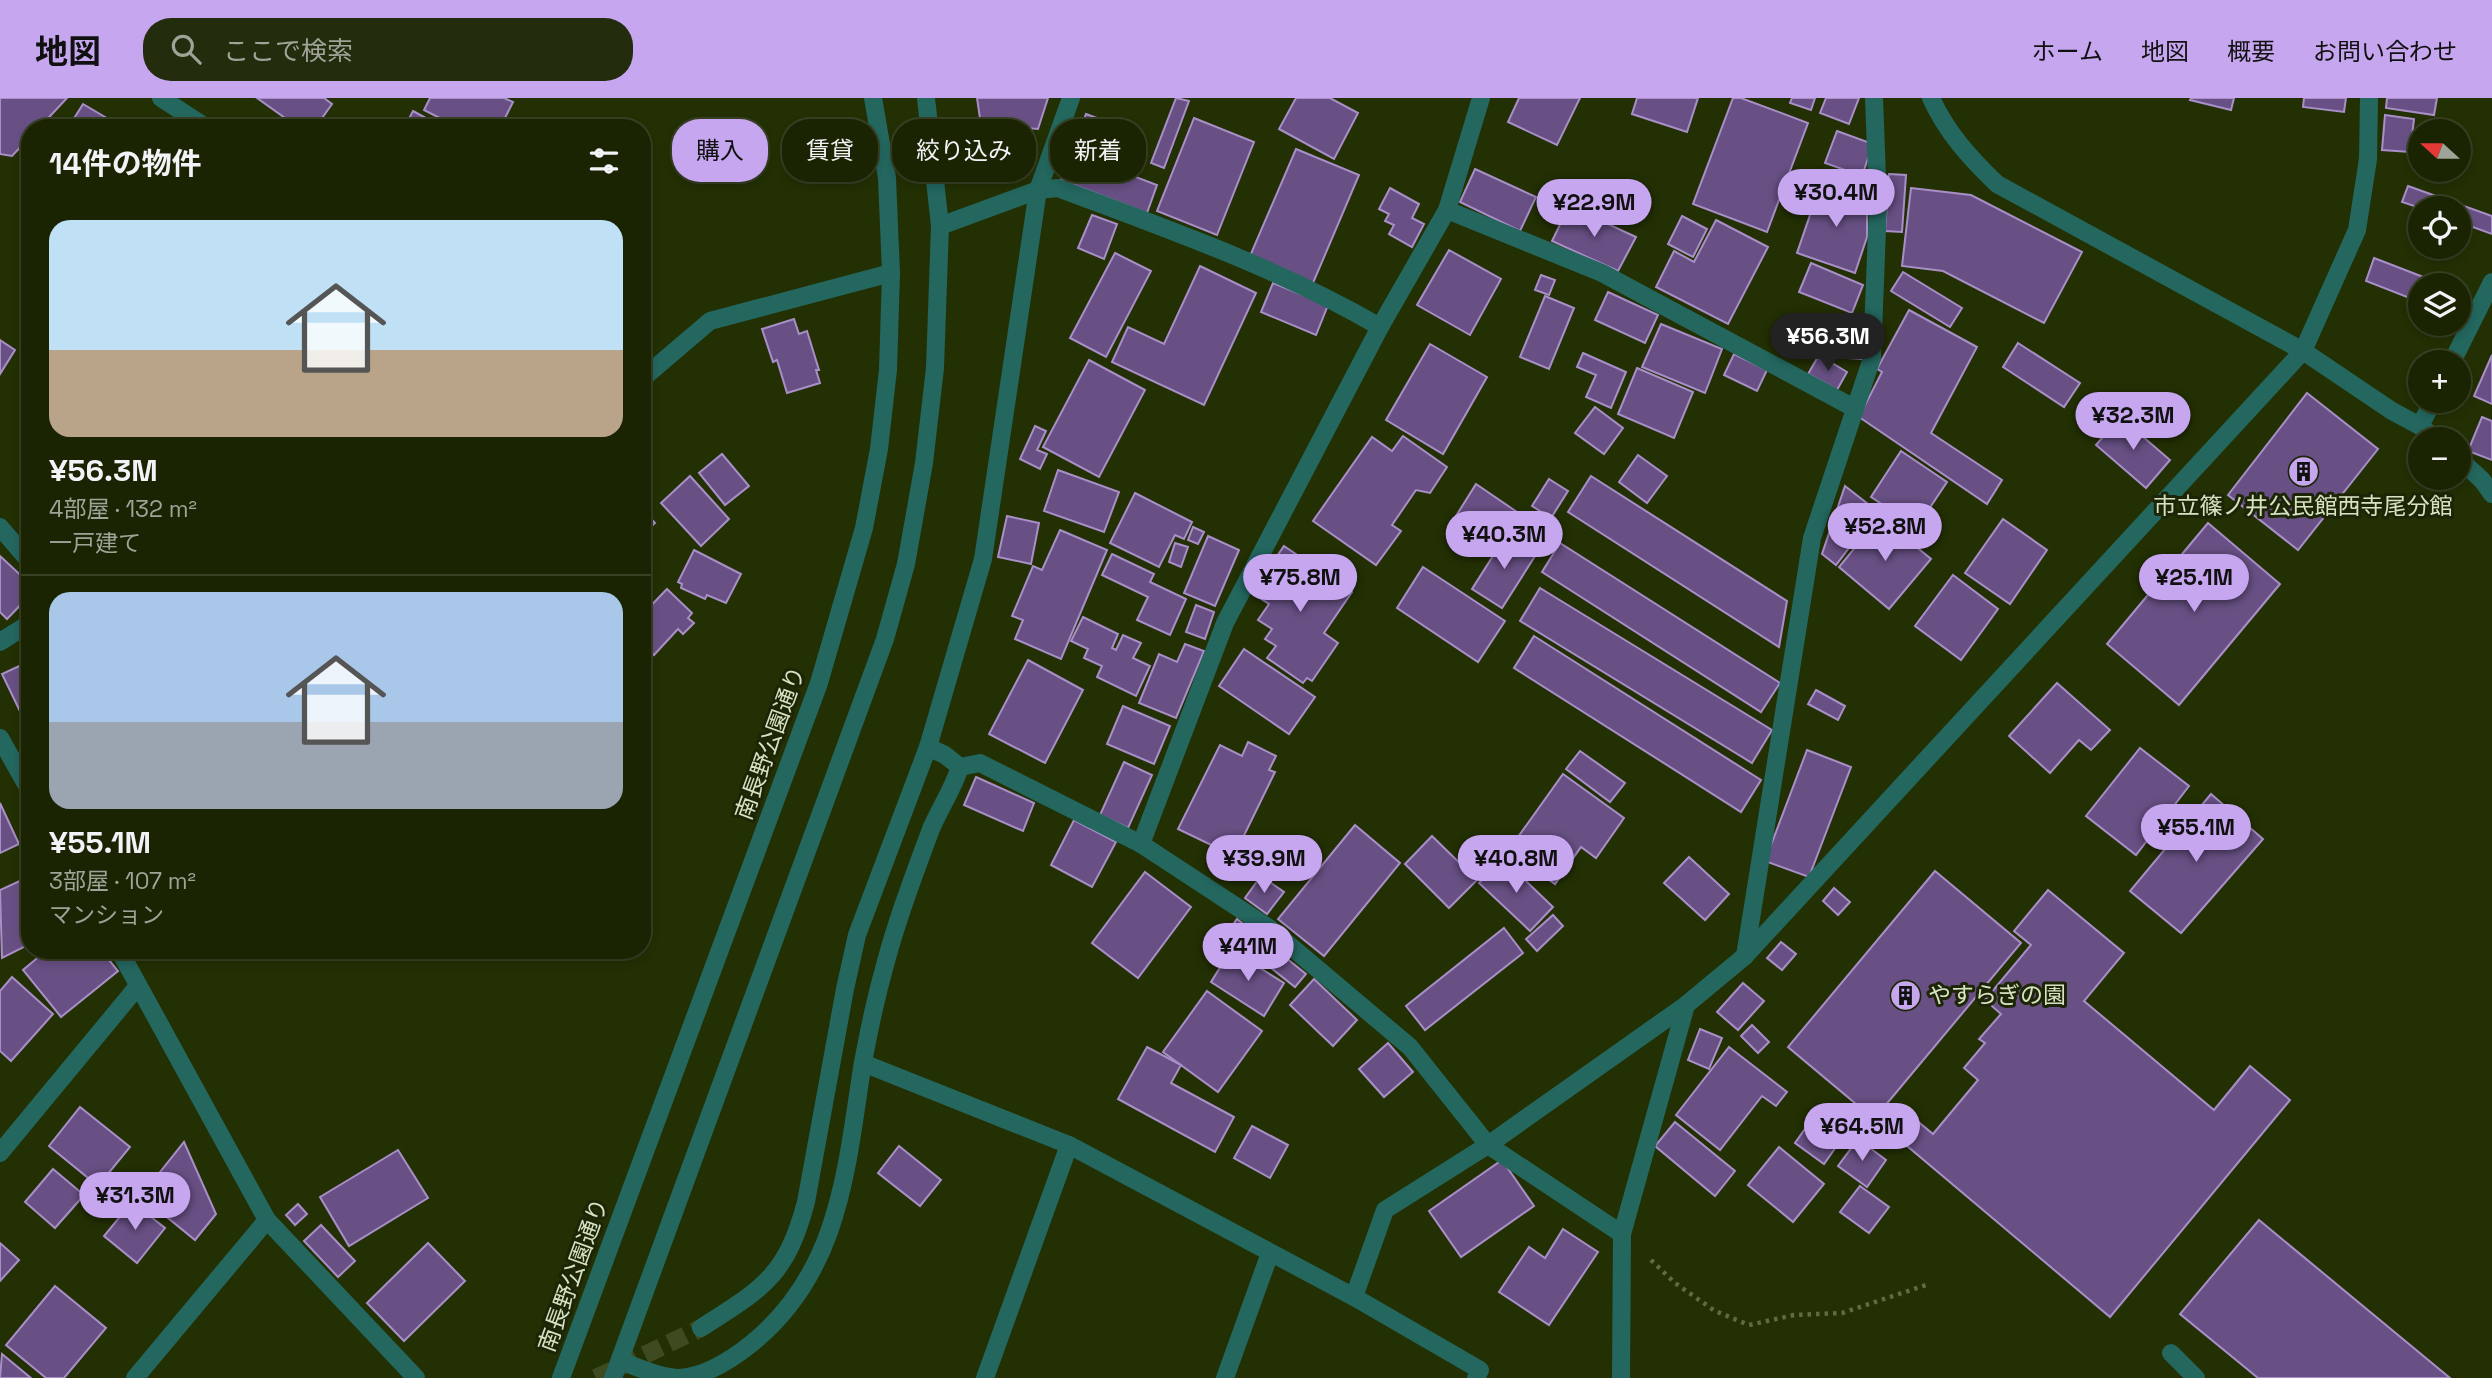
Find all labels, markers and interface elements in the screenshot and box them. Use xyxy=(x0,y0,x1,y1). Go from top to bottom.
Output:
search box xyxy=(143,18,633,81)
icon: search xyxy=(167,30,205,68)
text: 地図 xyxy=(35,31,101,73)
text: ここで検索 xyxy=(223,34,353,68)
text: ホーム xyxy=(2032,36,2103,67)
text: 地図 xyxy=(2141,36,2189,67)
text: 概要 xyxy=(2227,36,2275,67)
text: お問い合わせ xyxy=(2313,36,2457,67)
chip: 購入 xyxy=(672,119,768,182)
chip: 賃貸 xyxy=(782,119,878,182)
chip: 絞り込み xyxy=(892,119,1036,182)
chip: 新着 xyxy=(1050,119,1146,182)
north arrow xyxy=(2408,119,2471,182)
map controls xyxy=(2408,119,2471,490)
icon: filters xyxy=(585,142,623,180)
text: 14件の物件 xyxy=(49,144,202,183)
pin: ¥30.4M xyxy=(1779,170,1893,229)
text: ¥30.4M xyxy=(1794,177,1878,207)
pin: ¥22.9M xyxy=(1537,180,1651,239)
text: ¥22.9M xyxy=(1553,187,1635,217)
button: locate xyxy=(2408,196,2471,259)
icon: home xyxy=(273,265,399,391)
button: layers xyxy=(2408,273,2471,336)
pin: ¥56.3M xyxy=(1771,314,1885,373)
text: ¥56.3M xyxy=(1786,321,1870,351)
button: + xyxy=(2408,350,2471,413)
pin: ¥32.3M xyxy=(2076,392,2190,452)
text: ¥32.3M xyxy=(2091,400,2175,430)
button: − xyxy=(2408,427,2471,490)
text: ¥56.3M xyxy=(49,451,158,490)
building icon: 市立篠ノ井公民館西寺尾分館 xyxy=(2286,455,2320,489)
place label: 市立篠ノ井公民館西寺尾分館 xyxy=(2154,491,2453,521)
text: 4部屋 · 132 m² xyxy=(49,494,197,524)
pin: ¥52.8M xyxy=(1828,504,1942,563)
text: ¥52.8M xyxy=(1844,511,1926,541)
pin: ¥40.3M xyxy=(1447,512,1561,571)
text: ¥40.3M xyxy=(1462,519,1546,549)
text: 一戸建て xyxy=(49,528,141,558)
pin: ¥75.8M xyxy=(1243,554,1357,614)
pin: ¥25.1M xyxy=(2137,554,2251,614)
text: ¥75.8M xyxy=(1259,562,1341,592)
text: ¥25.1M xyxy=(2155,562,2233,592)
icon: home xyxy=(273,637,399,763)
street label: 南長野公園通り xyxy=(728,662,812,824)
pin: ¥55.1M xyxy=(2139,804,2253,864)
text: ¥55.1M xyxy=(2157,812,2235,842)
text: ¥55.1M xyxy=(49,823,151,862)
pin: ¥39.9M xyxy=(1207,836,1321,895)
pin: ¥40.8M xyxy=(1459,836,1573,895)
text: ¥39.9M xyxy=(1222,843,1306,873)
text: ¥40.8M xyxy=(1474,843,1558,873)
text: 3部屋 · 107 m² xyxy=(49,866,196,896)
text: マンション xyxy=(49,900,164,930)
pin: ¥41M xyxy=(1207,924,1289,983)
text: ¥41M xyxy=(1219,931,1277,961)
building icon: やすらぎの園 xyxy=(1888,978,1922,1012)
place label: やすらぎの園 xyxy=(1928,980,2066,1010)
pin: ¥64.5M xyxy=(1805,1104,1919,1163)
text: ¥64.5M xyxy=(1820,1111,1904,1141)
pin: ¥31.3M xyxy=(78,1172,192,1232)
text: ¥31.3M xyxy=(95,1180,175,1210)
street label: 南長野公園通り xyxy=(531,1194,615,1356)

